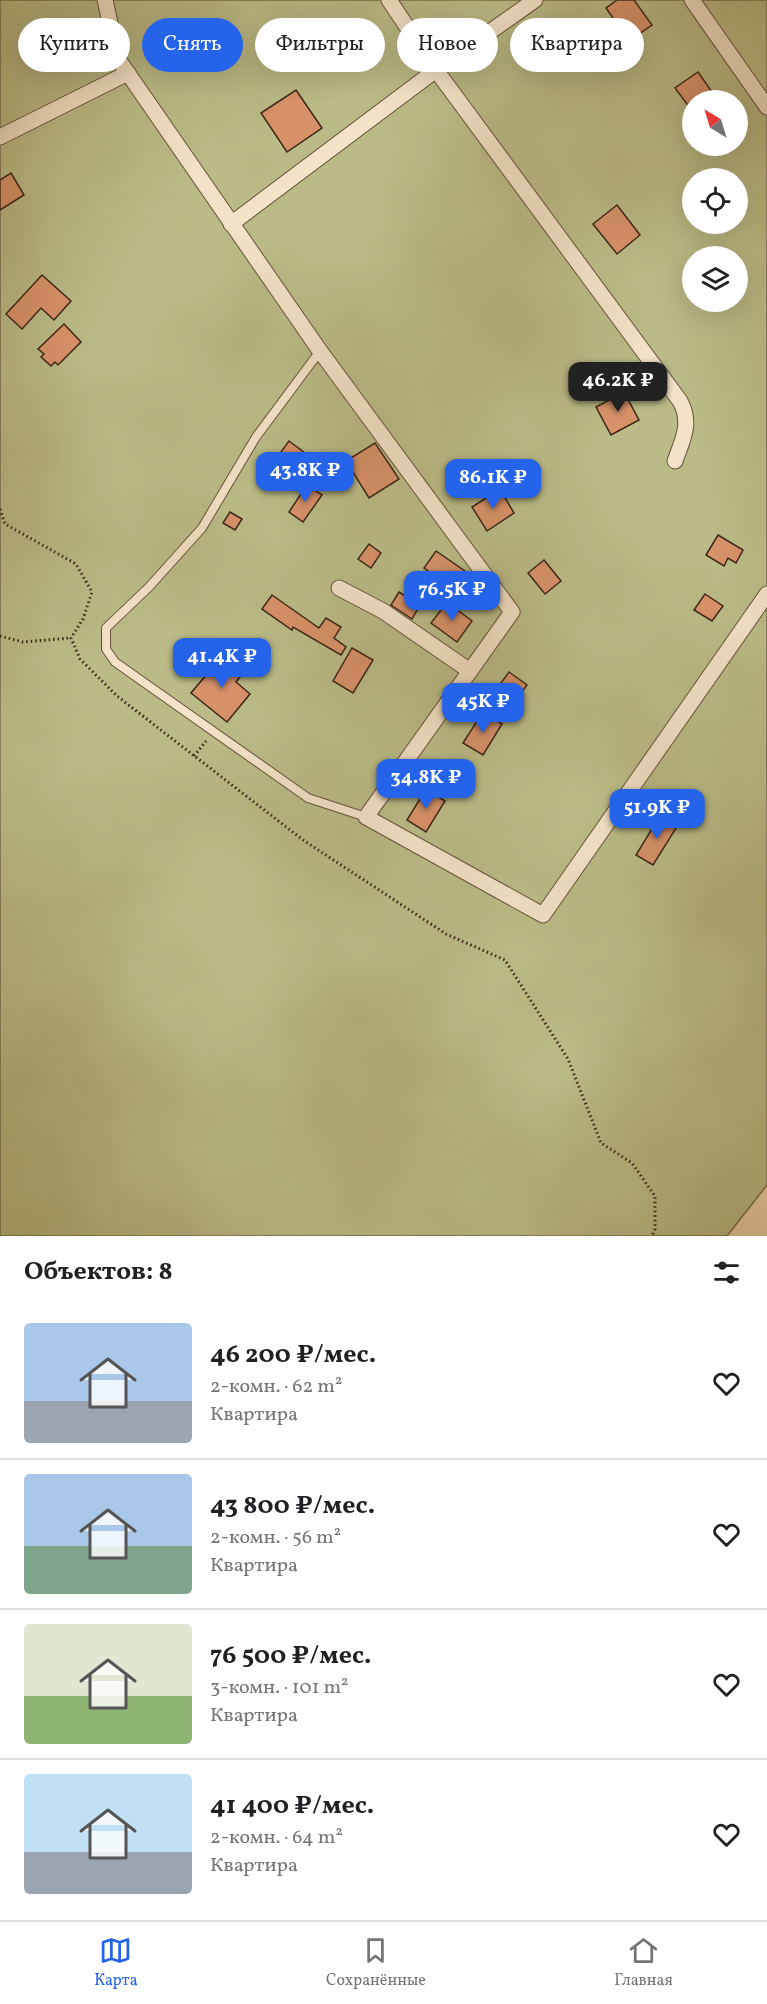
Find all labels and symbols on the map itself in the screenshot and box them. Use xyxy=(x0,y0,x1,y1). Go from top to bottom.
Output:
north arrow xyxy=(682,90,748,156)
pin: 46.2K ₽ xyxy=(563,362,673,413)
pin: 43.8K ₽ xyxy=(250,452,360,503)
pin: 86.1K ₽ xyxy=(438,459,548,510)
pin: 76.5K ₽ xyxy=(397,571,507,622)
pin: 41.4K ₽ xyxy=(167,638,277,689)
pin: 45K ₽ xyxy=(441,683,525,734)
pin: 34.8K ₽ xyxy=(371,759,481,810)
pin: 51.9K ₽ xyxy=(602,789,712,840)

